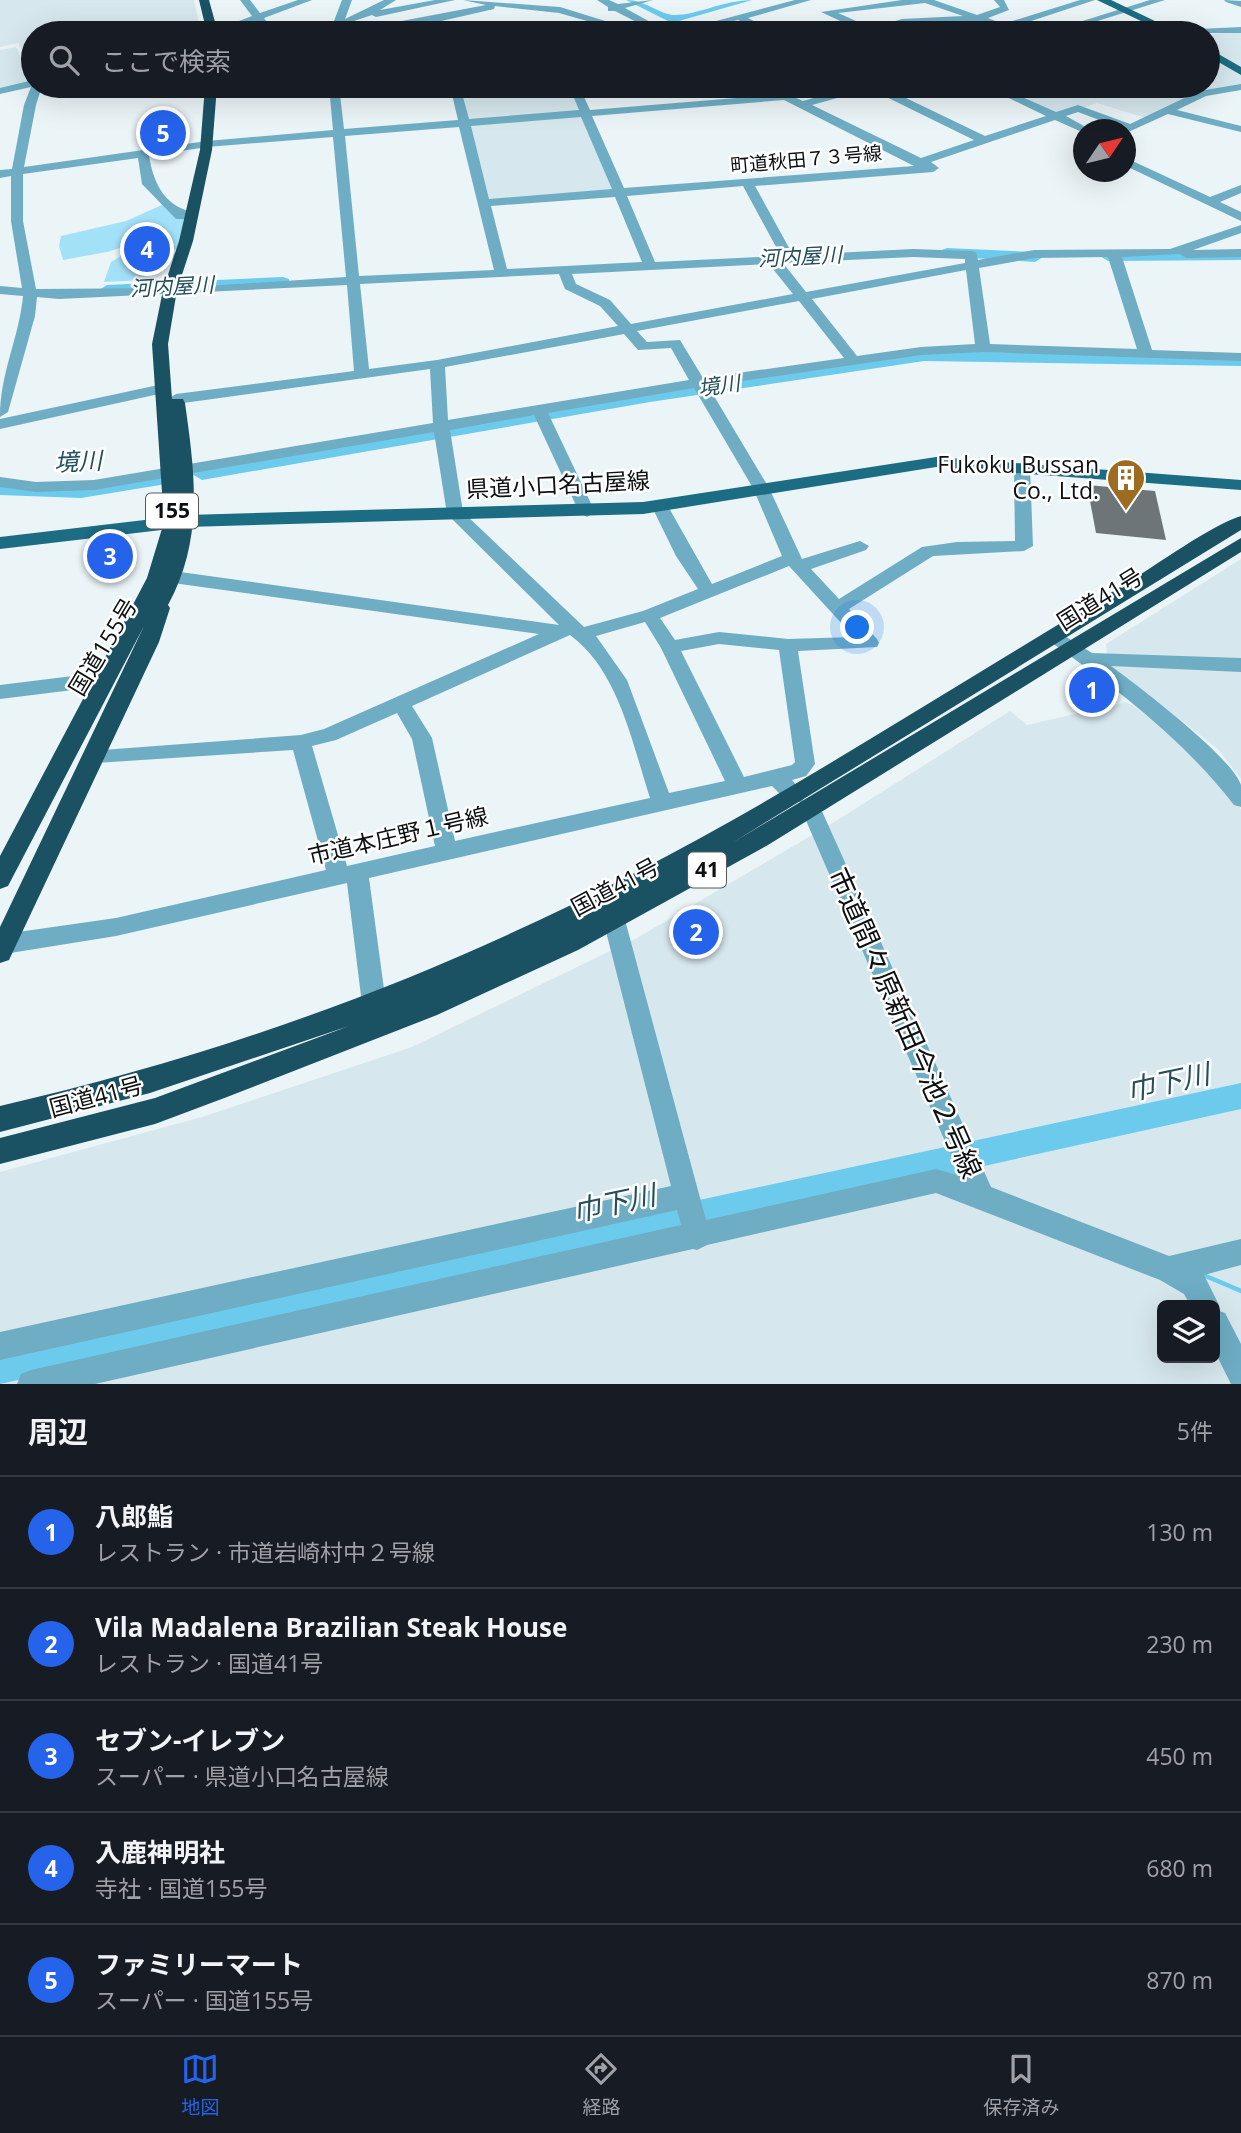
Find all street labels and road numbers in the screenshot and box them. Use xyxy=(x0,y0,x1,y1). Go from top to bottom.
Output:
street label: 町道秋田７３号線 xyxy=(729,139,883,179)
street label: 県道小口名古屋線 xyxy=(465,463,651,505)
road number: 155 xyxy=(146,494,198,528)
street label: 国道41号 xyxy=(1051,559,1148,637)
street label: 国道155号 xyxy=(60,592,144,701)
street label: 市道本庄野１号線 xyxy=(305,799,491,871)
street label: 国道41号 xyxy=(565,850,664,923)
road number: 41 xyxy=(688,852,726,888)
street label: 市道間々原新田今池２号線 xyxy=(820,861,992,1184)
street label: 国道41号 xyxy=(46,1068,146,1124)

